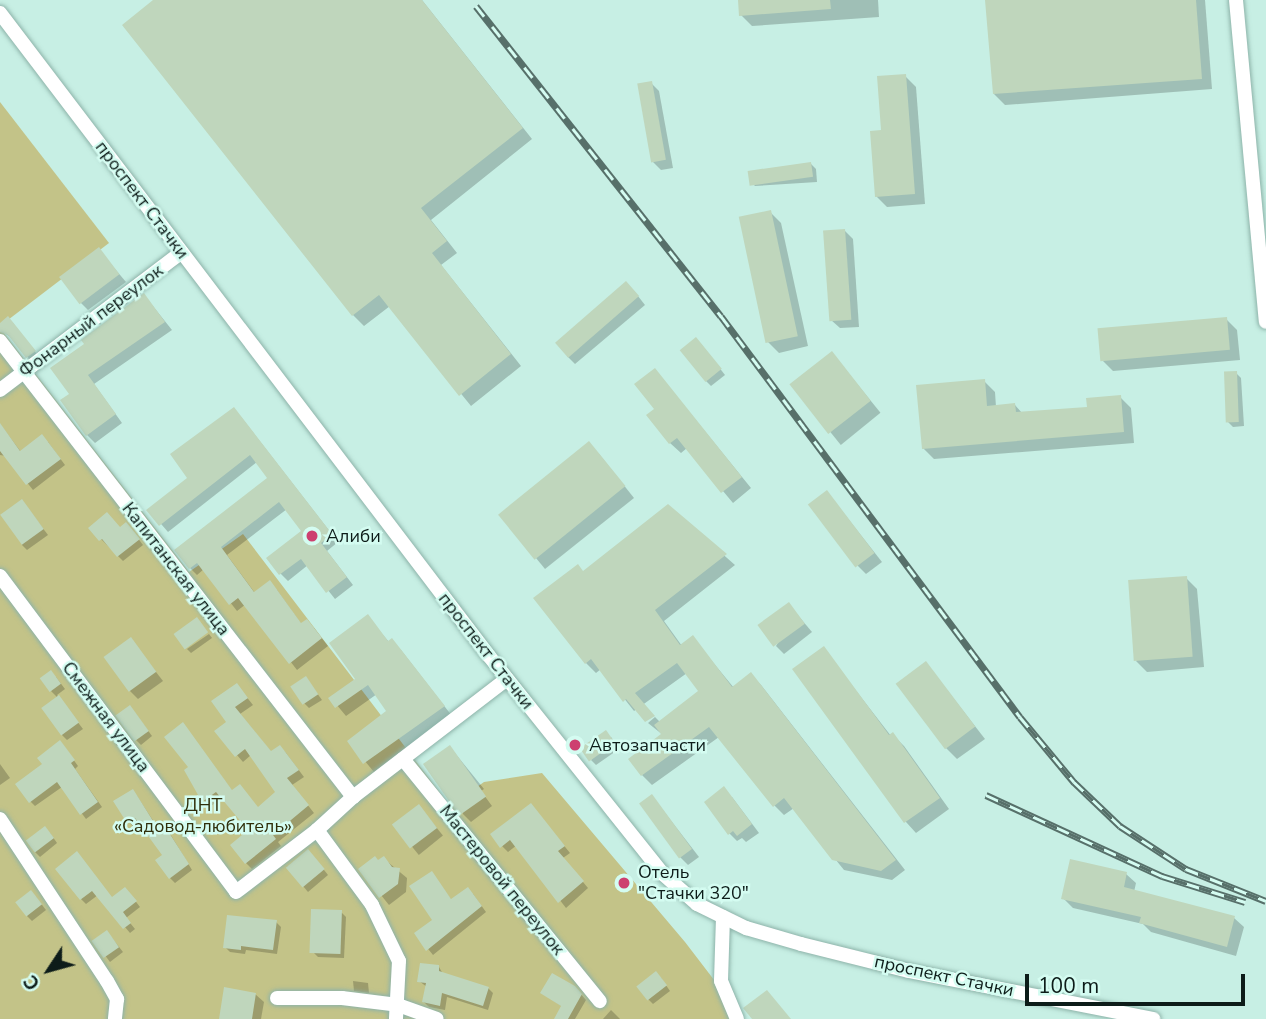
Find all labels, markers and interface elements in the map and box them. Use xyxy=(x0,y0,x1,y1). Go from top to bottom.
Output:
street label: проспект Стачки xyxy=(91,137,193,263)
street label: Фонарный переулок xyxy=(15,260,167,382)
street label: Капитанская улица xyxy=(117,498,235,640)
place label: Алиби xyxy=(326,525,381,547)
marker: Алиби xyxy=(304,528,320,544)
street label: проспект Стачки xyxy=(434,588,538,714)
street label: Смежная улица xyxy=(57,658,155,776)
place label: Автозапчасти xyxy=(589,734,706,756)
marker: Автозапчасти xyxy=(567,737,583,753)
park label: ДНТ «Садовод-любитель» xyxy=(114,795,292,838)
street label: Мастеровой переулок xyxy=(435,801,569,959)
place label: Отель "Стачки 320" xyxy=(638,862,749,904)
marker: Отель "Стачки 320" xyxy=(616,875,632,891)
north arrow xyxy=(14,935,84,1005)
street label: проспект Стачки xyxy=(872,951,1016,1001)
scale bar xyxy=(1028,960,1248,1004)
text: С xyxy=(18,969,46,995)
text: 100 m xyxy=(1038,972,1099,1000)

